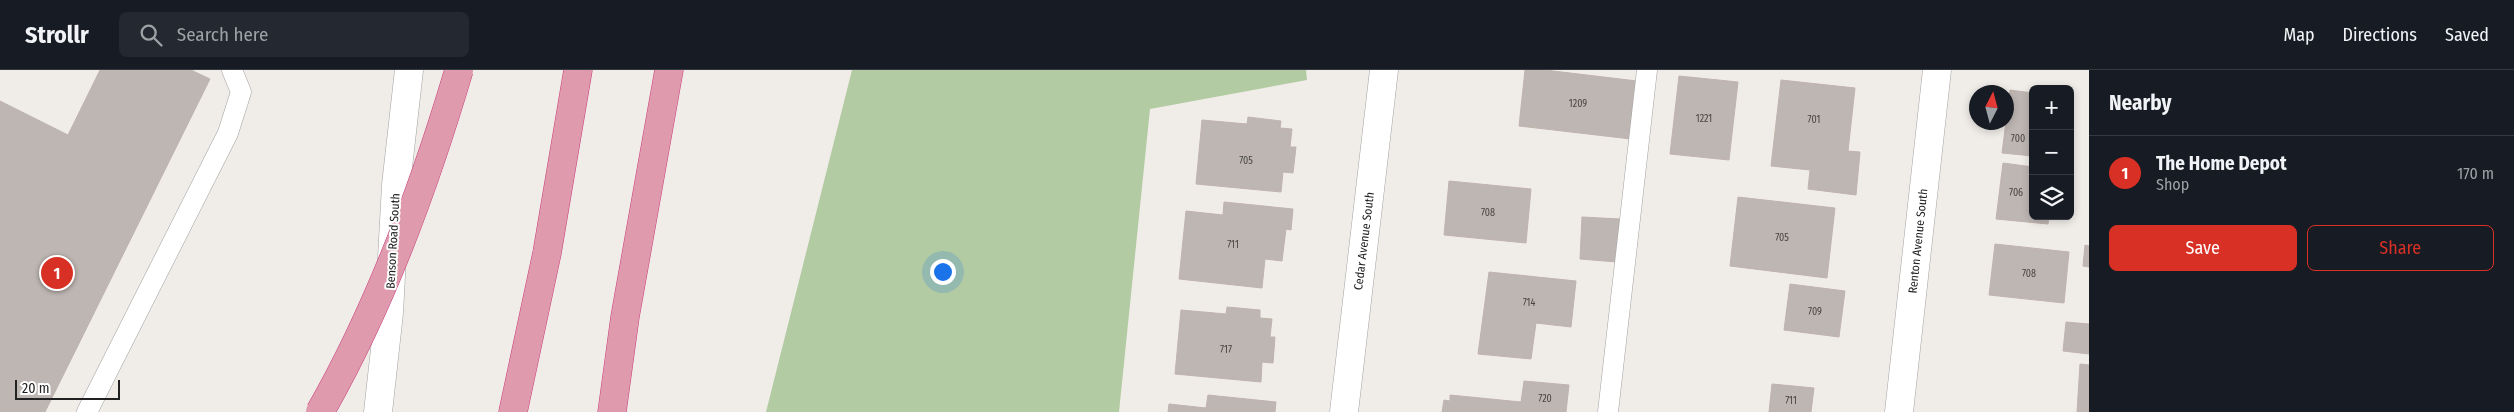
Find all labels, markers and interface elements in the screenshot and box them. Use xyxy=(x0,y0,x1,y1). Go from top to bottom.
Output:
search box xyxy=(119,12,469,57)
text: Strollr xyxy=(25,21,89,49)
icon: search xyxy=(137,21,165,49)
text: Search here xyxy=(177,23,268,46)
text: Map xyxy=(2283,24,2315,46)
text: Directions xyxy=(2343,24,2417,46)
text: Saved xyxy=(2445,24,2489,46)
north arrow xyxy=(1969,85,2014,130)
map controls xyxy=(2029,85,2074,220)
button: + xyxy=(2029,85,2074,130)
text: Nearby xyxy=(2109,90,2171,116)
house number: 1209 xyxy=(1569,98,1587,110)
house number: 1221 xyxy=(1696,113,1712,125)
house number: 701 xyxy=(1808,114,1820,126)
button: − xyxy=(2029,130,2074,175)
house number: 700 xyxy=(2011,133,2025,145)
text: The Home Depot xyxy=(2156,152,2287,175)
house number: 705 xyxy=(1239,155,1253,167)
text: 1 xyxy=(2122,164,2128,183)
text: 170 m xyxy=(2457,164,2494,183)
button: layers xyxy=(2029,175,2074,220)
text: Shop xyxy=(2156,175,2189,194)
house number: 706 xyxy=(2009,187,2023,199)
street label: Renton Avenue South xyxy=(1906,188,1930,294)
street label: Cedar Avenue South xyxy=(1351,191,1377,291)
street label: Benson Road South xyxy=(384,193,402,289)
house number: 708 xyxy=(1481,207,1495,219)
button: Save xyxy=(2109,225,2297,271)
button: Share xyxy=(2307,225,2494,271)
house number: 705 xyxy=(1775,232,1789,244)
house number: 711 xyxy=(1227,239,1239,251)
pin: 1 xyxy=(41,254,73,292)
your location xyxy=(930,259,956,285)
house number: 708 xyxy=(2022,268,2036,280)
house number: 714 xyxy=(1523,297,1535,309)
house number: 709 xyxy=(1808,306,1822,318)
house number: 717 xyxy=(1220,344,1232,356)
scale bar xyxy=(15,377,120,400)
text: 20 m xyxy=(22,380,50,397)
house number: 720 xyxy=(1538,393,1552,405)
house number: 711 xyxy=(1785,395,1797,407)

